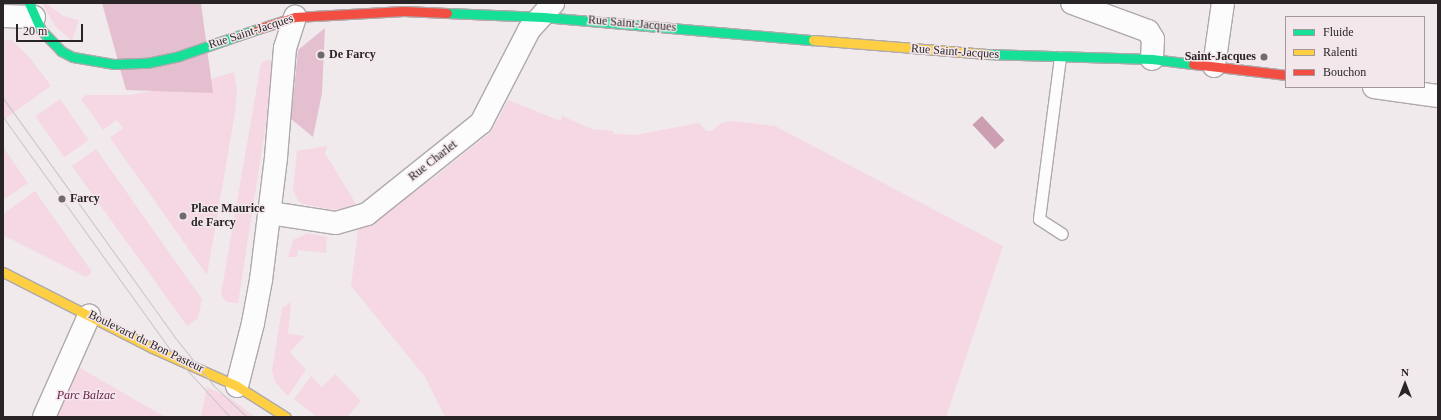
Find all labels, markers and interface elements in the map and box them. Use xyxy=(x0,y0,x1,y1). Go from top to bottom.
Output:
street label: Rue Saint-Jacques xyxy=(207,12,295,52)
street label: Rue Saint-Jacques xyxy=(587,13,677,35)
scale bar xyxy=(18,16,85,42)
legend xyxy=(1285,16,1425,88)
text: 20 m xyxy=(23,24,47,38)
text: Fluide xyxy=(1323,25,1354,39)
street label: Rue Saint-Jacques xyxy=(910,42,1000,62)
text: Ralenti xyxy=(1323,45,1358,59)
place label: De Farcy xyxy=(329,48,376,62)
marker: De Farcy xyxy=(316,50,326,60)
place label: Saint-Jacques xyxy=(1185,50,1256,64)
marker: Saint-Jacques xyxy=(1259,52,1269,62)
text: Bouchon xyxy=(1323,65,1366,79)
street label: Rue Charlet xyxy=(406,138,460,184)
place label: Farcy xyxy=(70,192,100,206)
marker: Farcy xyxy=(57,194,67,204)
place label: Place Maurice de Farcy xyxy=(191,202,265,230)
marker: Place Maurice de Farcy xyxy=(178,211,188,221)
street label: Boulevard du Bon Pasteur xyxy=(86,308,206,376)
north arrow xyxy=(1385,364,1425,404)
text: N xyxy=(1401,366,1409,378)
park label: Parc Balzac xyxy=(57,389,115,403)

